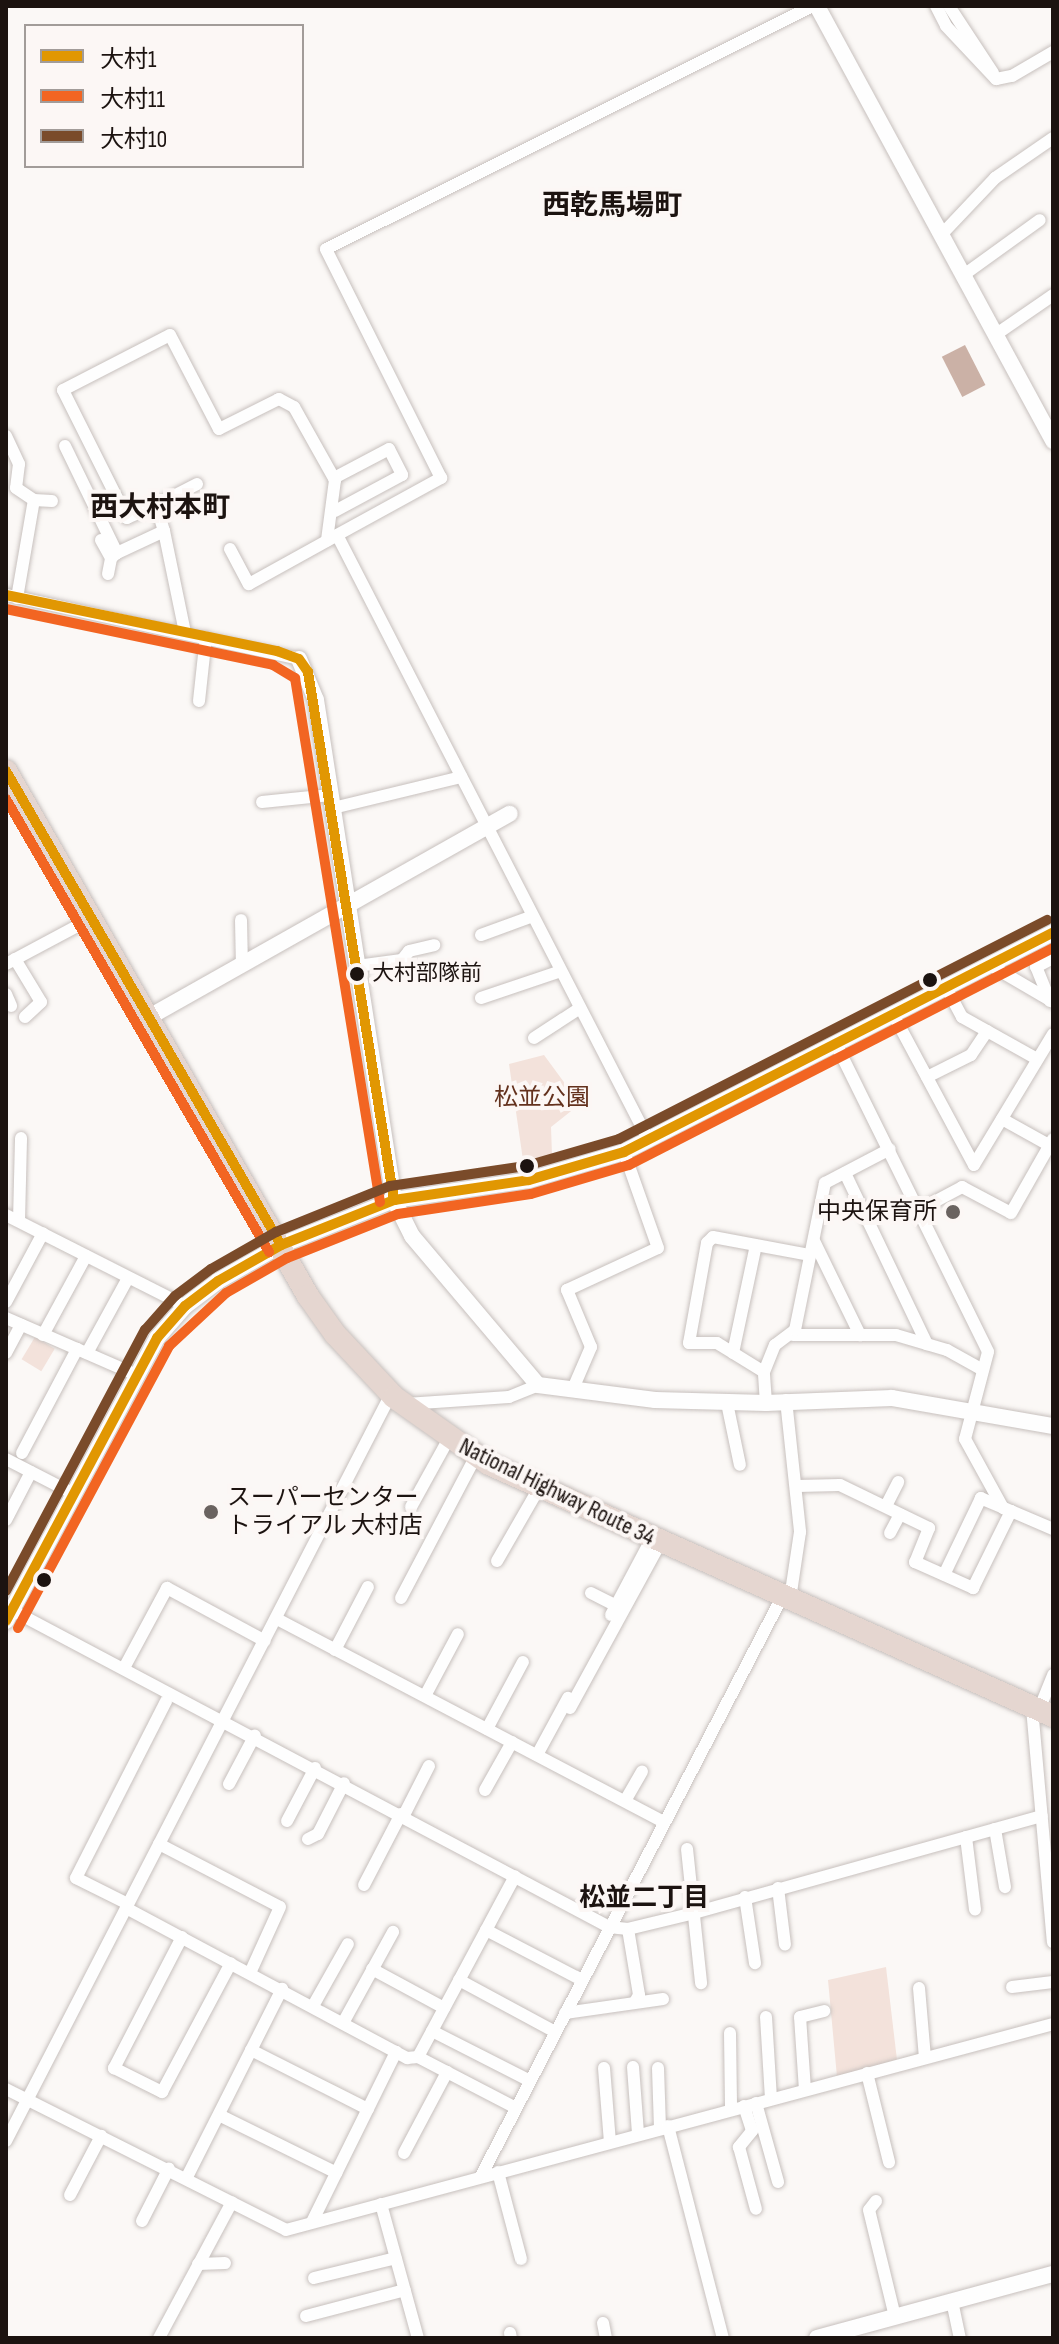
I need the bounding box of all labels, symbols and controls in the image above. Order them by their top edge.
legend [24,24,304,168]
text: 大村1 [100,45,156,74]
text: 大村11 [100,85,165,114]
text: 大村10 [100,125,167,154]
district label: 西乾馬場町 [542,189,682,223]
district label: 西大村本町 [90,491,230,525]
place label: 大村部隊前 [372,961,482,987]
marker: 大村部隊前 [349,966,365,982]
unlabelled marker [922,972,938,988]
park label: 松並公園 [494,1084,590,1112]
unlabelled marker [519,1158,535,1174]
place label: 中央保育所 [817,1198,937,1226]
marker: 中央保育所 [944,1203,962,1221]
street label: National Highway Route 34 [454,1432,660,1552]
place label: スーパーセンター トライアル 大村店 [227,1484,423,1540]
marker: スーパーセンター トライアル 大村店 [202,1503,220,1521]
unlabelled marker [36,1572,52,1588]
district label: 松並二丁目 [579,1883,709,1915]

